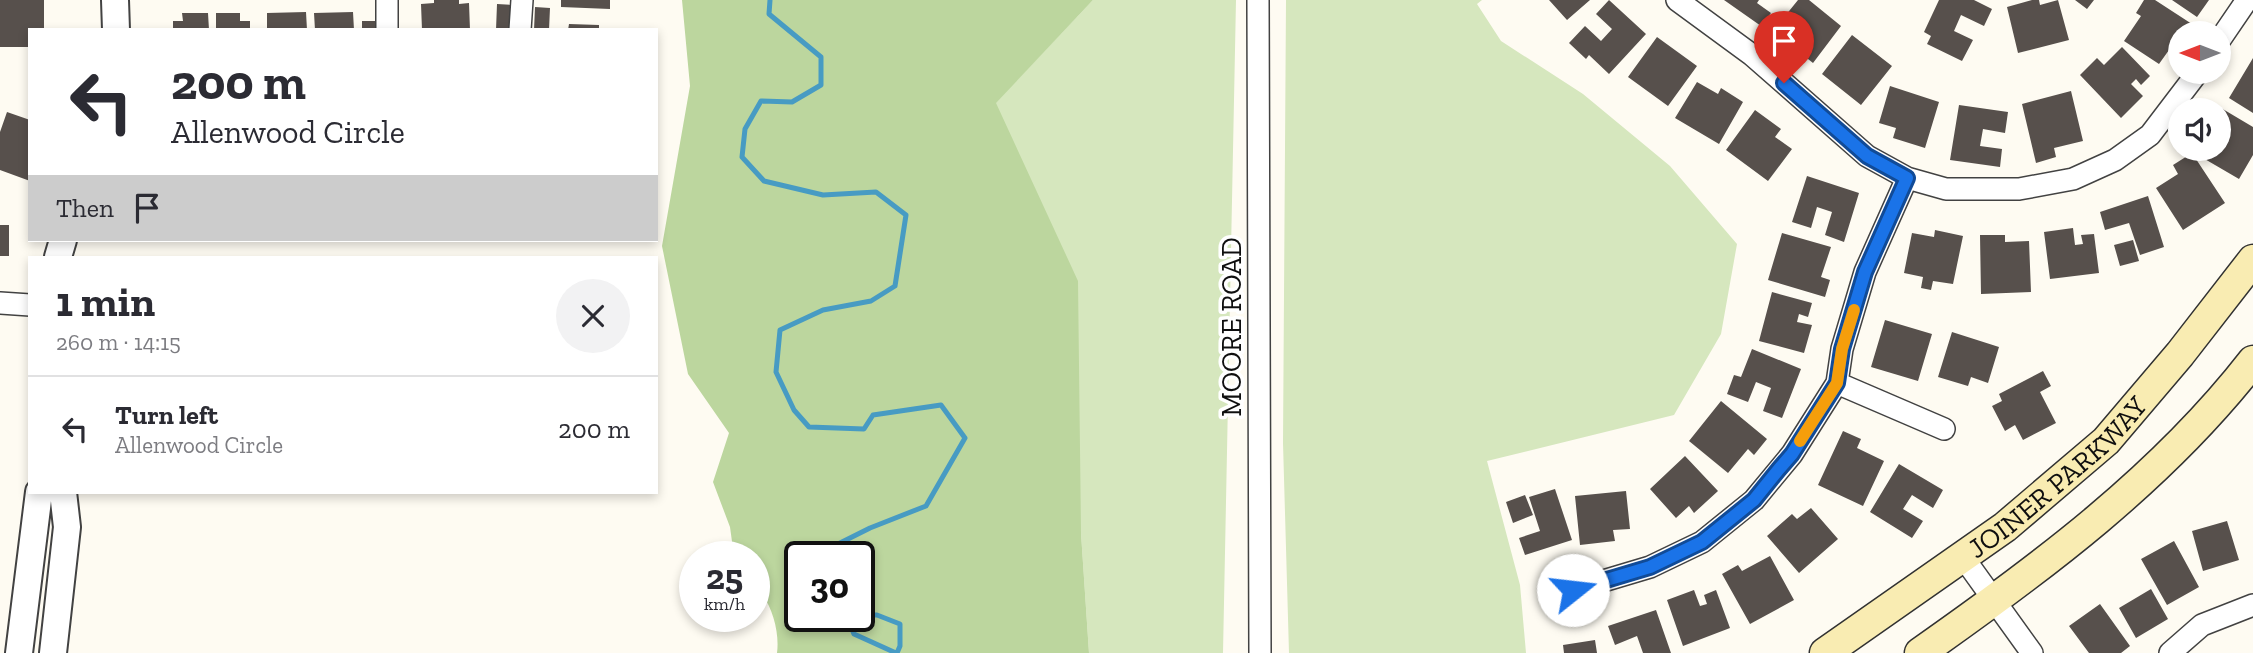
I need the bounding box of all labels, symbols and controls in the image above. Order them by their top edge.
pin [1754,11,1814,83]
north arrow [2168,21,2231,84]
map controls [2168,21,2231,161]
icon: arrive [1765,22,1803,60]
text: 200 m [171,53,306,112]
icon: left [56,56,147,147]
button: sound [2168,98,2231,161]
text: Allenwood Circle [171,113,405,151]
icon: arrive [128,189,166,227]
text: Then [56,192,114,224]
street label: MOORE ROAD [1215,237,1248,417]
text: 1 min [56,276,155,327]
button: close [556,279,630,353]
text: 260 m · 14:15 [56,328,181,356]
street label: JOINER PARKWAY [1962,389,2154,565]
text: Turn left [115,399,218,431]
icon: left [56,410,94,448]
text: 200 m [558,413,630,445]
text: Allenwood Circle [115,431,283,459]
speed limit sign: 30 [784,541,875,632]
position arrow [1536,553,1610,627]
text: 25 [706,556,743,598]
text: km/h [704,593,745,615]

